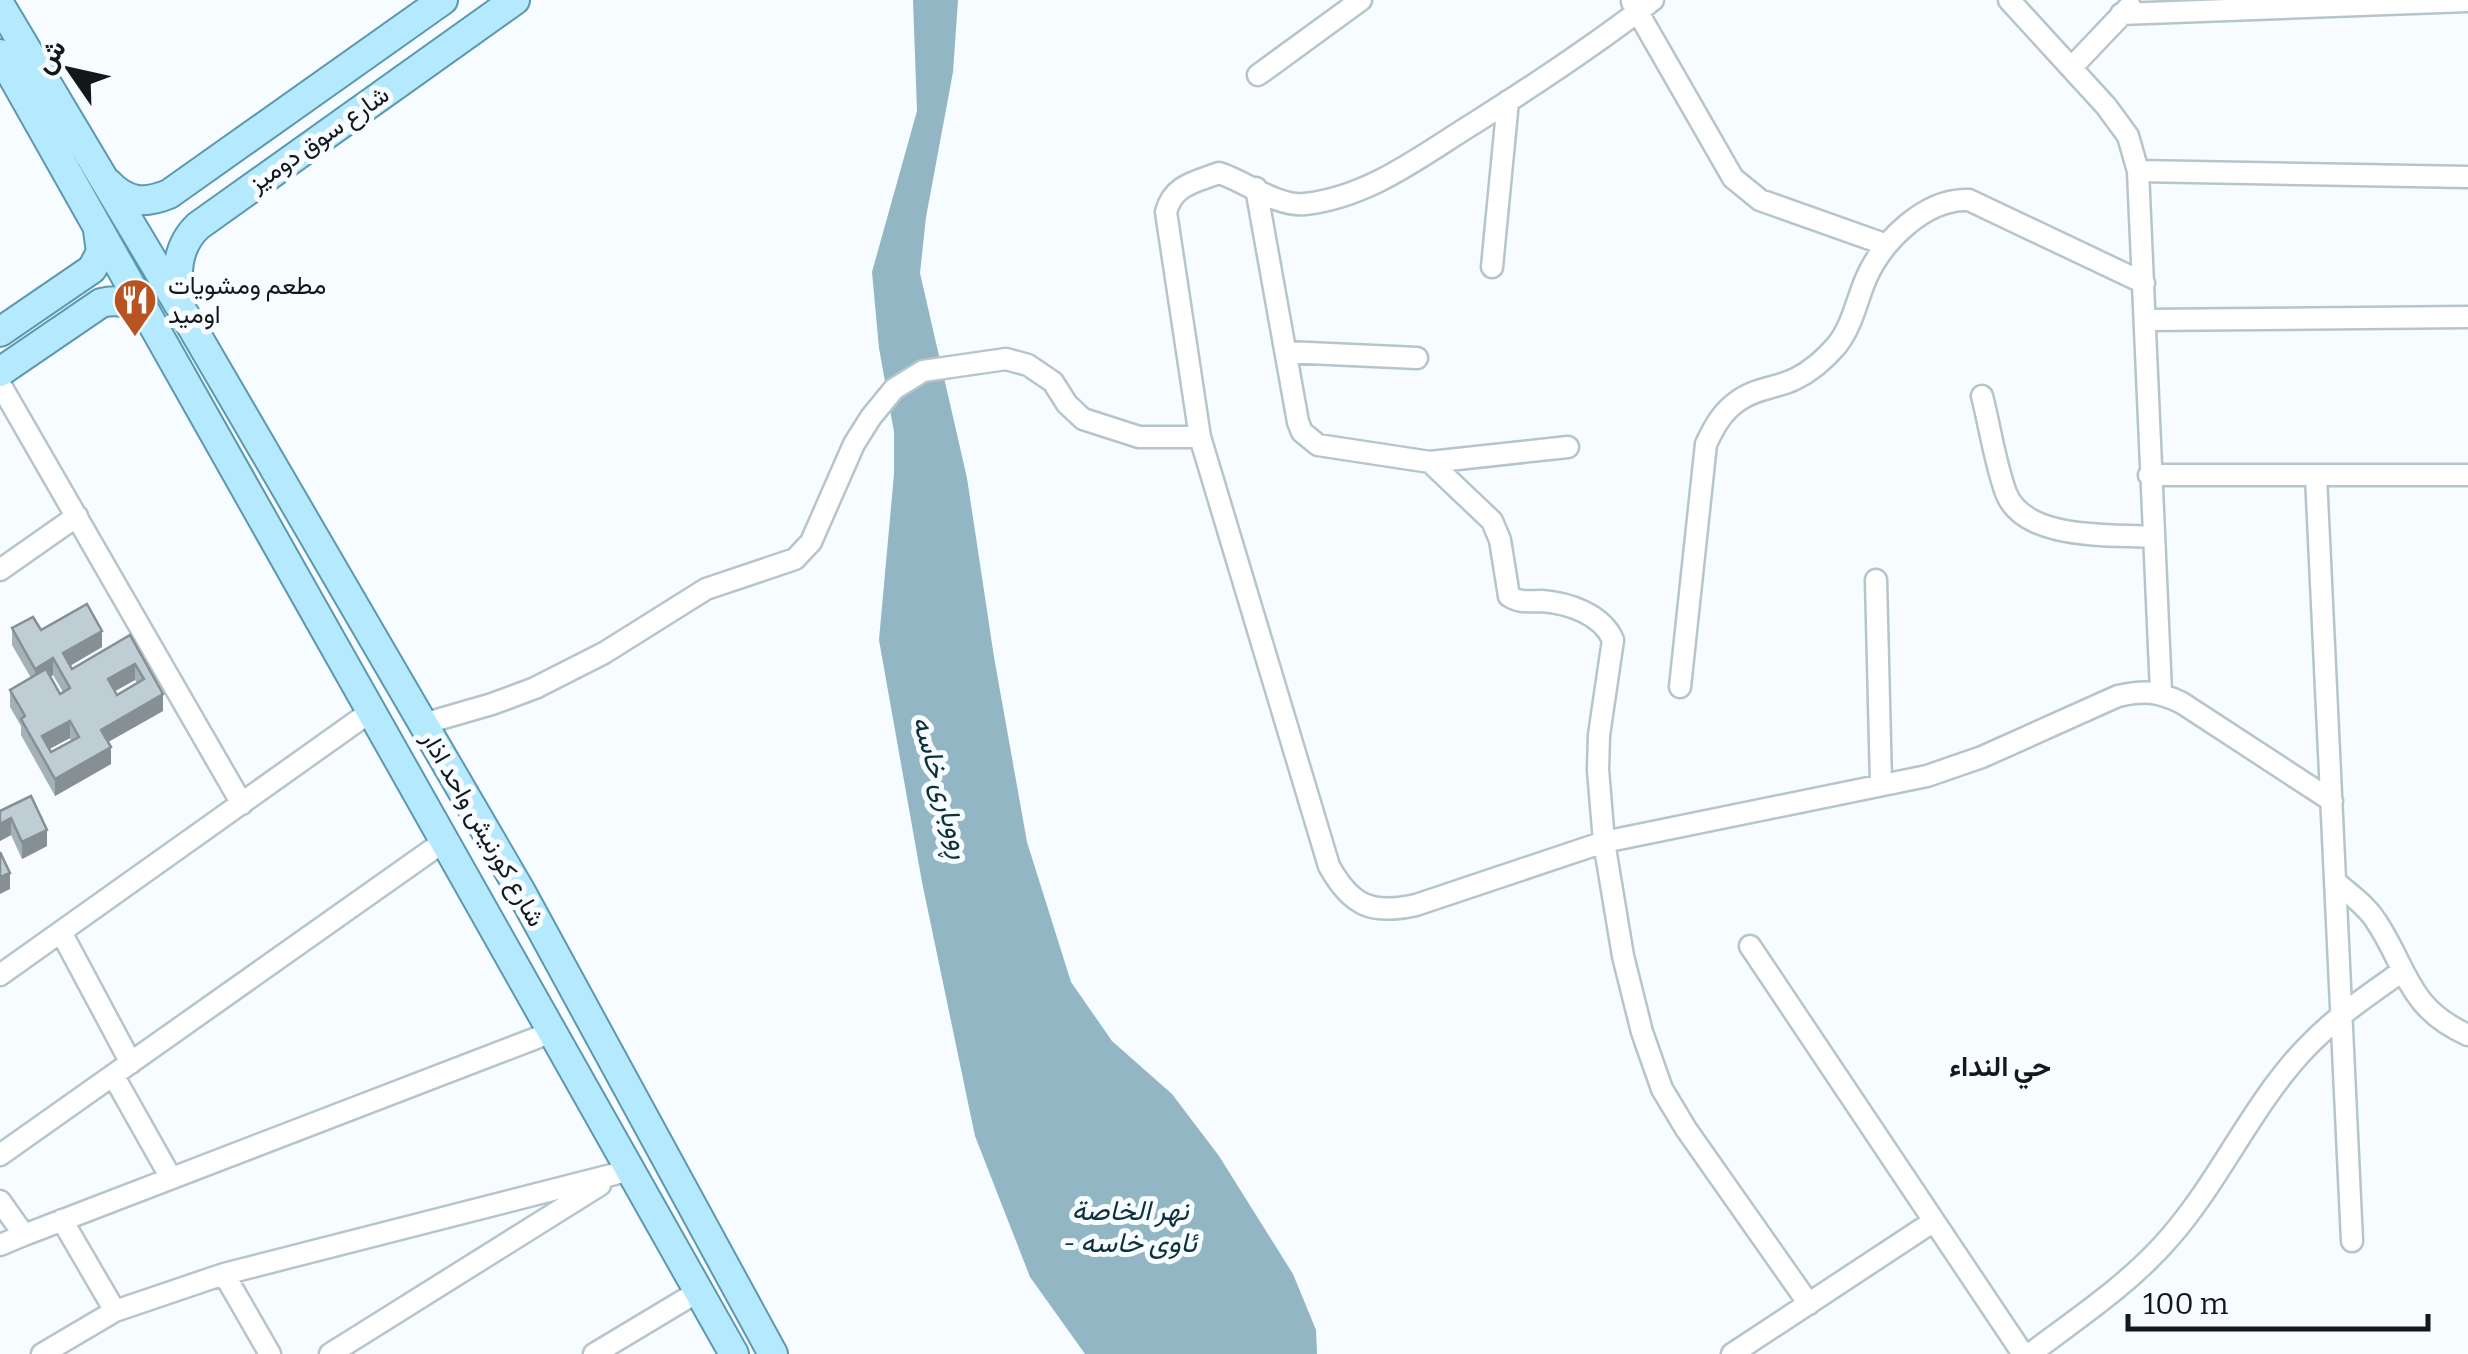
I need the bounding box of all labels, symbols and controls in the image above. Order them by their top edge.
north arrow [20,20,120,120]
text: ش [27,33,73,79]
street label: شارع سوق دوميز [242,80,396,200]
place label: مطعم ومشويات اوميد [168,271,326,330]
restaurant icon: مطعم ومشويات اوميد [112,277,158,338]
water label: ڕووباری خاسە [899,712,978,865]
street label: شارع كورنيش واحد اذار [414,725,551,932]
district label: حي النداء [1949,1050,2051,1090]
water label: نهر الخاصة - ئاوی خاسە [1063,1194,1199,1260]
scale bar [2128,1269,2428,1331]
text: 100 m [2143,1286,2229,1322]

